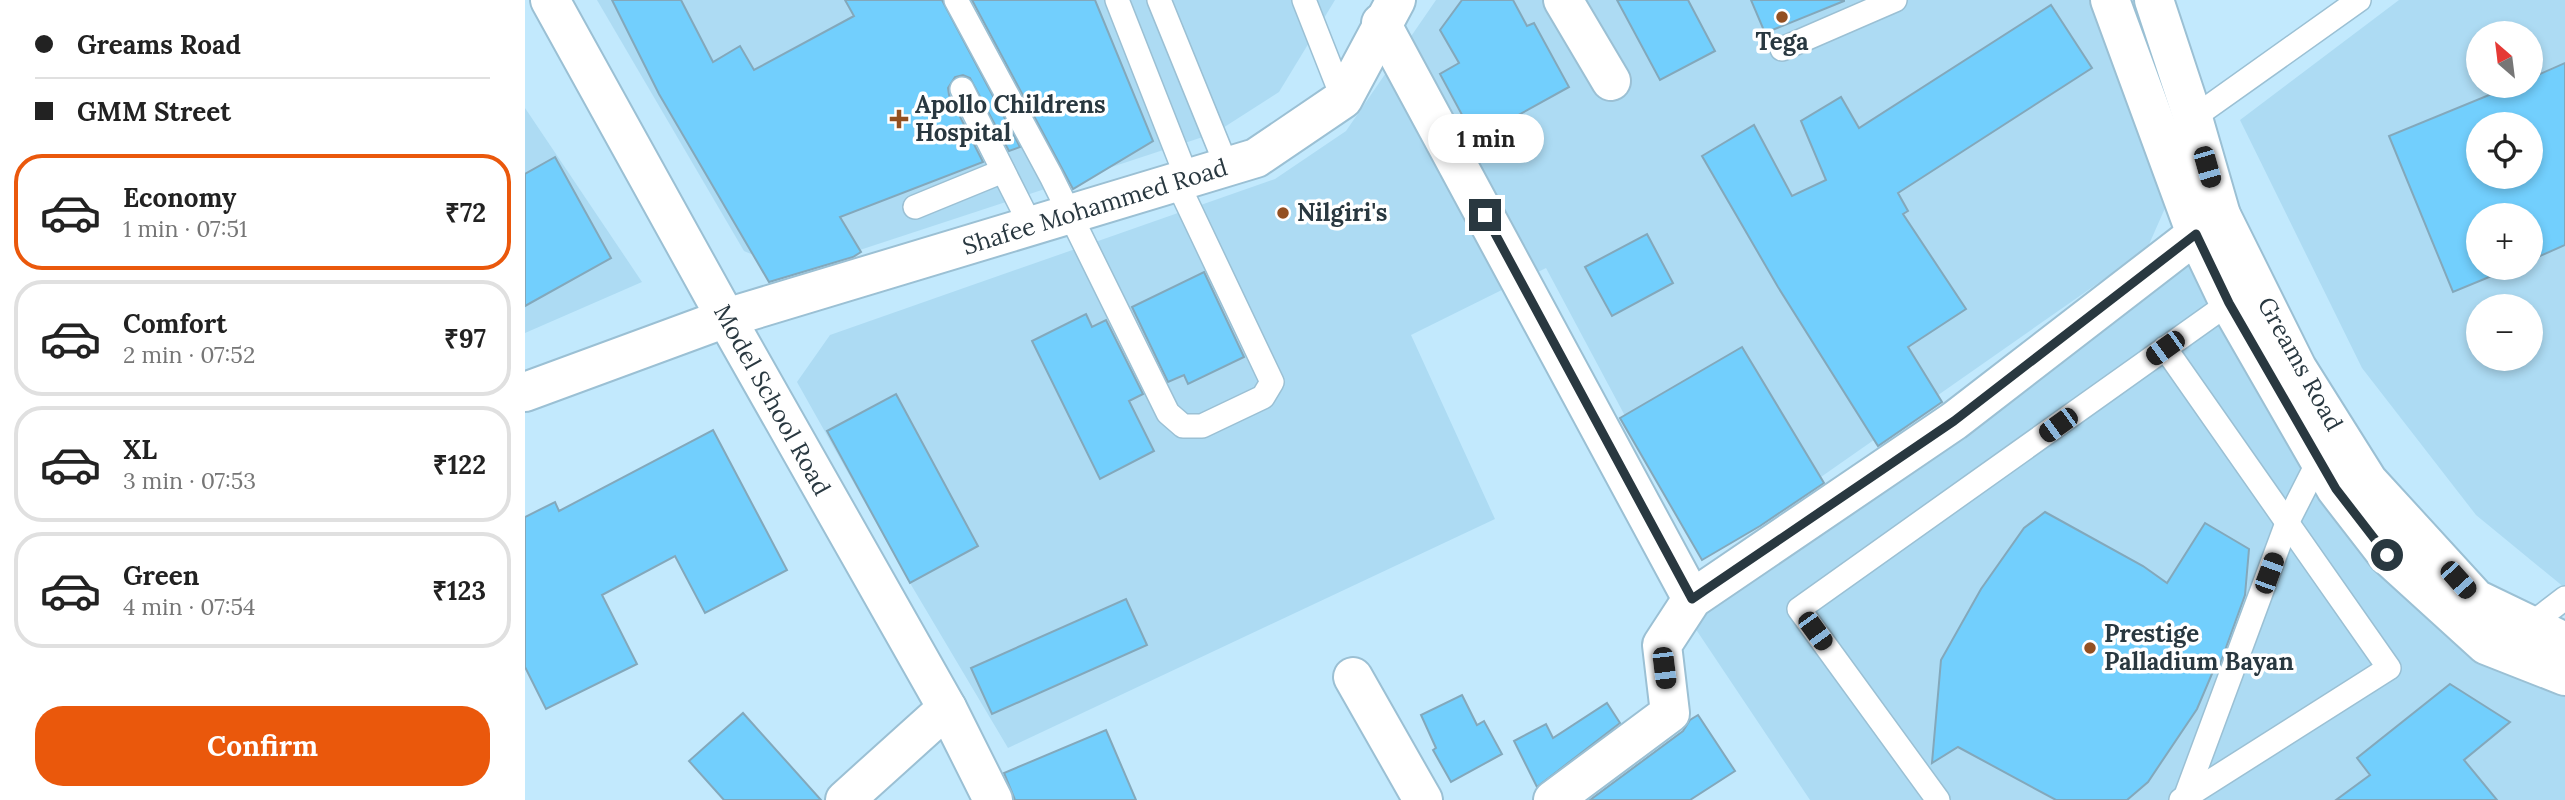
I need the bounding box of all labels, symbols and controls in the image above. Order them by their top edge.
marker: Tega [1774,9,1790,25]
north arrow [2466,21,2543,98]
map controls [2466,21,2543,371]
place label: Tega [1755,26,1809,57]
text: Greams Road [77,28,241,61]
place label: Apollo Childrens Hospital [915,89,1106,148]
text: GMM Street [77,95,231,128]
marker: Apollo Childrens Hospital [889,109,909,129]
button: locate [2466,112,2543,189]
callout: 1 min [1427,114,1543,162]
text: 1 min [1457,124,1515,153]
car [2192,144,2223,190]
street label: Shafee Mohammed Road [959,151,1231,262]
icon: car [39,181,102,244]
text: Economy [123,181,236,214]
text: ₹72 [445,196,486,229]
place label: Nilgiri's [1297,197,1387,228]
route end [1469,199,1501,231]
button: + [2466,203,2543,280]
marker: Nilgiri's [1275,205,1291,221]
text: 1 min · 07:51 [123,214,247,243]
street label: Greams Road [2251,291,2350,436]
button: − [2466,294,2543,371]
street label: Model School Road [707,299,838,501]
icon: car [39,307,102,370]
text: Comfort [123,307,227,340]
text: ₹97 [444,322,486,355]
car [2142,327,2189,369]
text: 2 min · 07:52 [123,340,255,369]
car [2035,404,2082,446]
icon: car [39,433,102,496]
text: XL [123,433,157,466]
text: ₹122 [433,448,486,481]
text: 3 min · 07:53 [123,466,256,495]
route start [2371,539,2403,571]
car [2252,550,2287,596]
car [2437,557,2480,603]
icon: car [39,559,102,622]
text: Green [123,559,199,592]
text: ₹123 [432,574,486,607]
text: 4 min · 07:54 [123,592,255,621]
car [1795,608,1836,654]
place label: Prestige Palladium Bayan [2104,618,2294,677]
marker: Prestige Palladium Bayan [2082,640,2098,656]
car [1652,646,1677,690]
button: Confirm [35,706,490,786]

